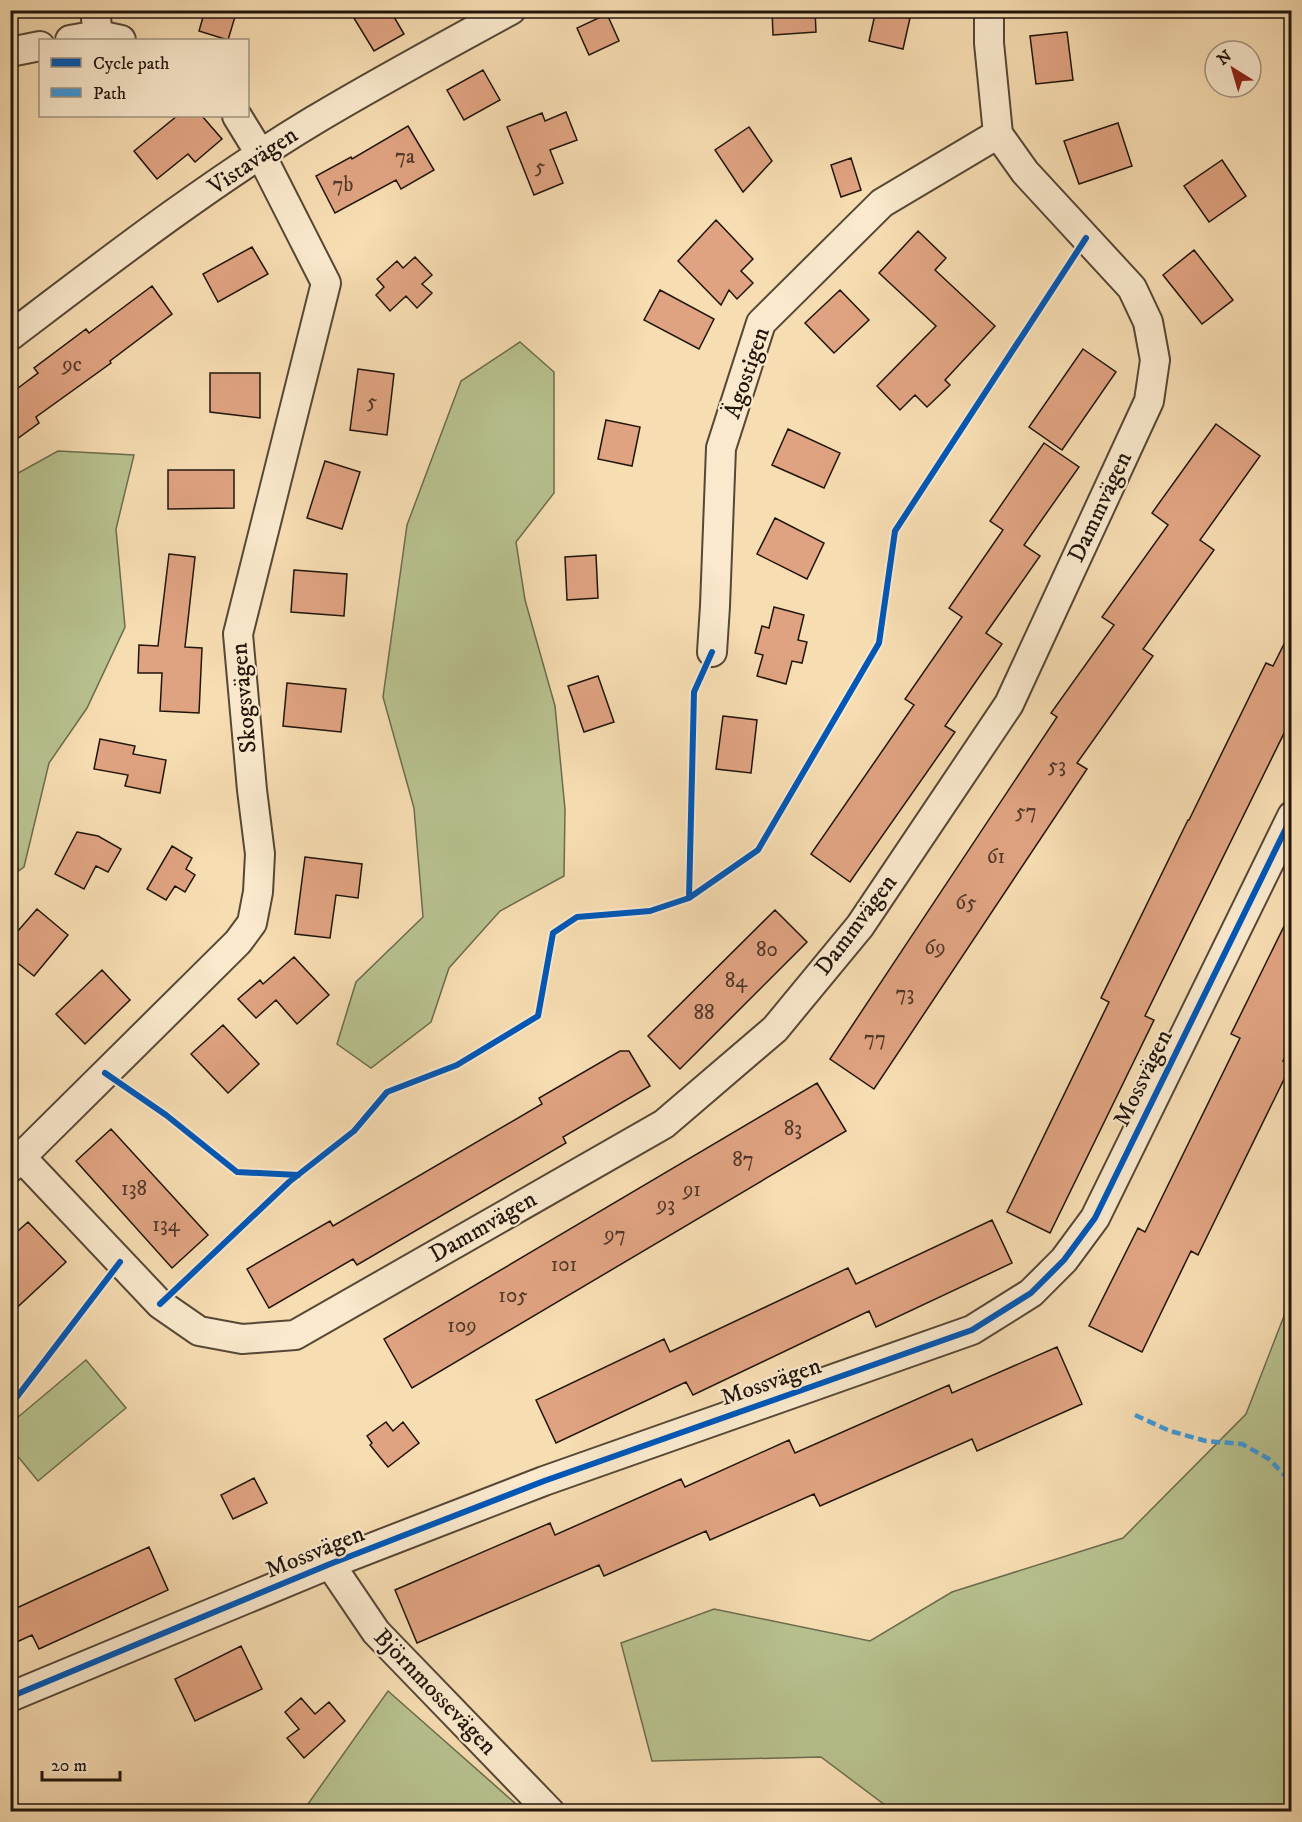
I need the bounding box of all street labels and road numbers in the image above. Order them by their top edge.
street label: Vistavägen [202,120,304,203]
street label: Ägostigen [717,323,777,423]
street label: Dammvägen [1061,446,1139,567]
street label: Skogsvägen [224,641,264,754]
street label: Dammvägen [808,868,904,982]
street label: Mossvägen [1107,1024,1180,1131]
street label: Dammvägen [424,1184,542,1270]
street label: Mossvägen [717,1351,826,1413]
street label: Mossvägen [261,1518,369,1585]
street label: Björnmossevägen [367,1622,503,1762]

